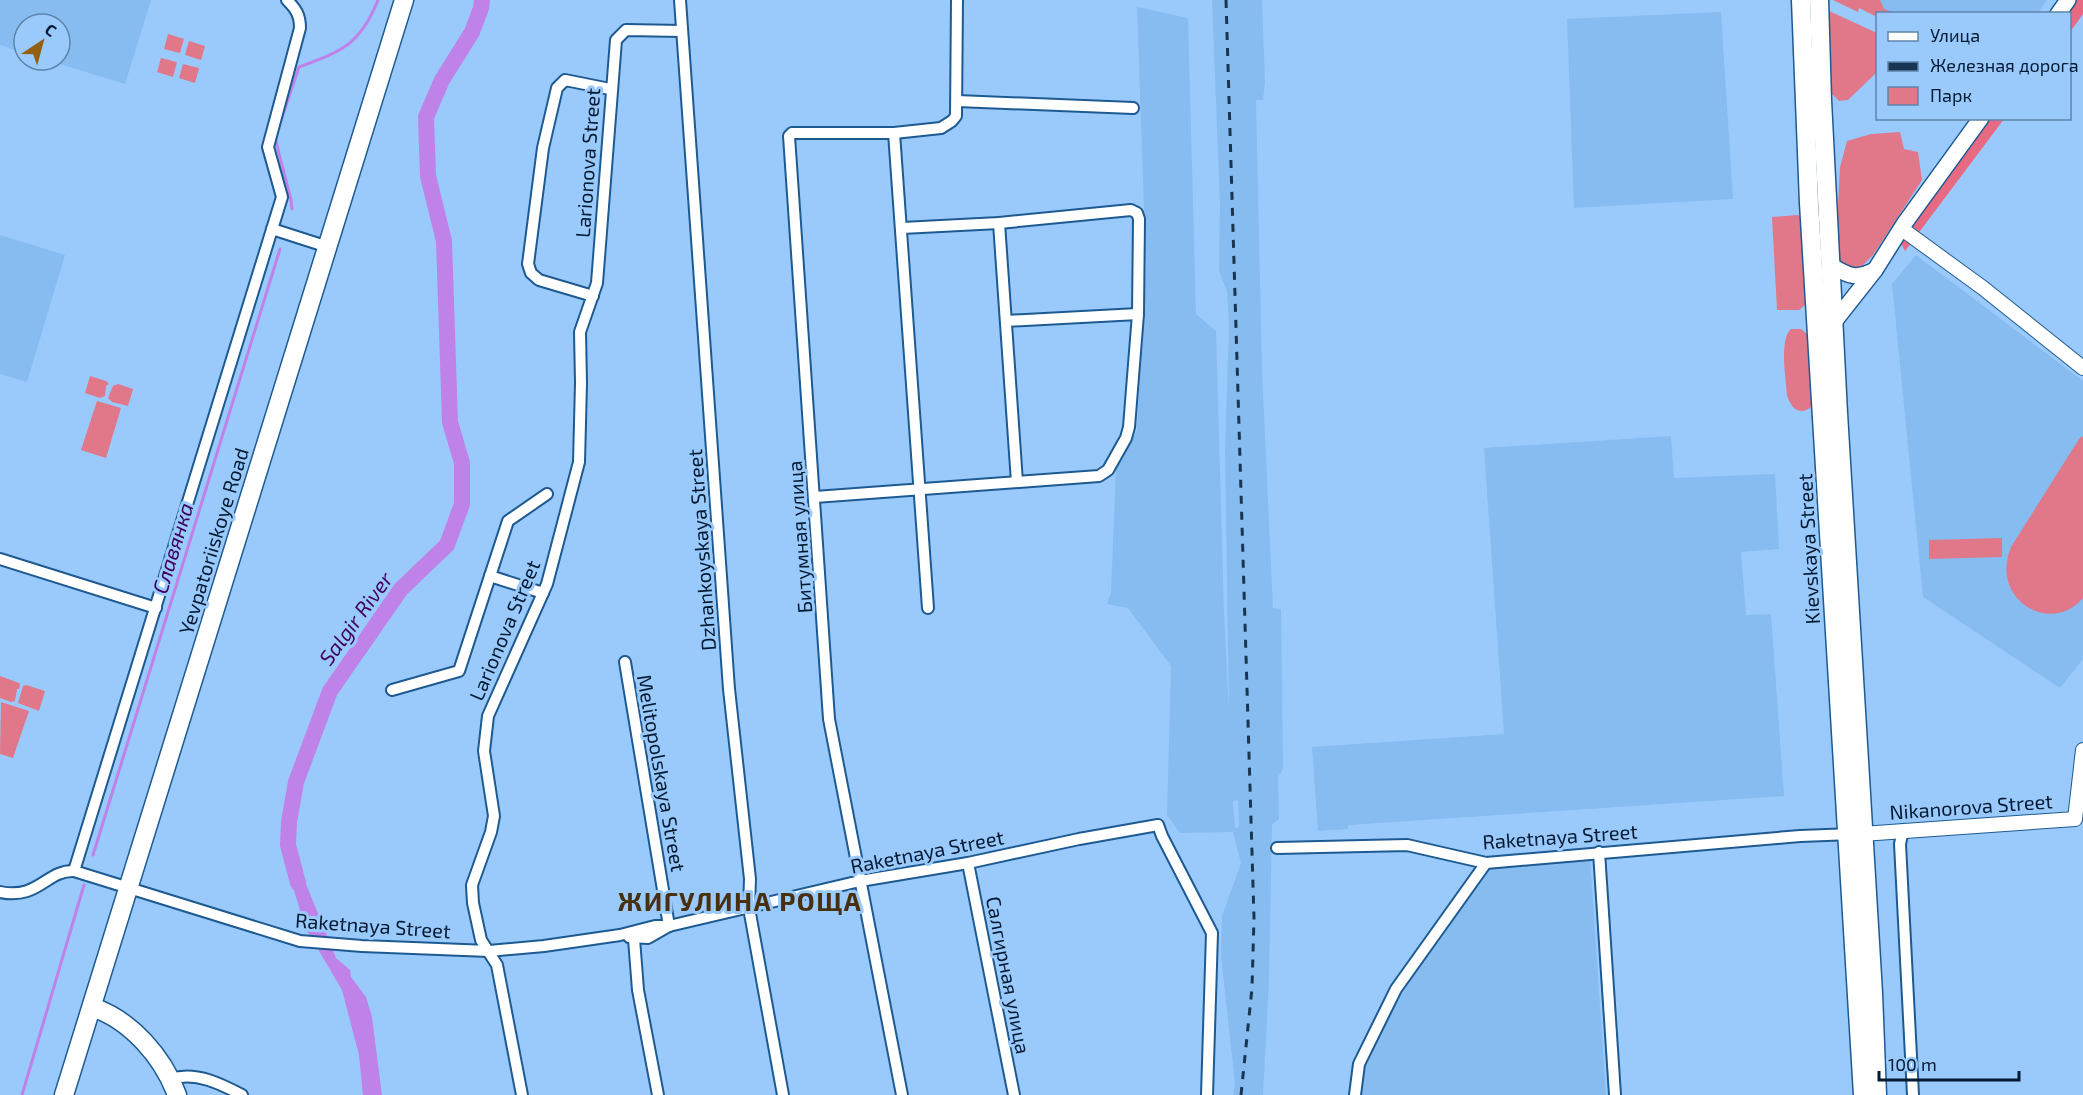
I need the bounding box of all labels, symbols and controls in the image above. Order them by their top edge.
north arrow [12,12,72,72]
legend [1876,12,2071,120]
text: С [42,19,61,40]
text: Улица [1930,24,1980,46]
text: Железная дорога [1930,54,2079,76]
text: Парк [1930,84,1972,106]
street label: Larionova Street [570,87,604,239]
street label: Yevpatoriiskoye Road [173,445,253,637]
street label: Dzhankoyskaya Street [682,448,720,652]
street label: Битумная улица [782,460,817,614]
street label: Kievskaya Street [1792,473,1824,625]
water label: Славянка [146,499,198,597]
street label: Larionova Street [464,556,544,704]
water label: Salgir River [313,566,397,669]
street label: Melitopolskaya Street [633,672,691,874]
street label: Nikanorova Street [1888,788,2054,824]
street label: Raketnaya Street [1482,819,1639,853]
street label: Raketnaya Street [848,824,1006,878]
district label: ЖИГУЛИНА РОЩА [618,885,862,916]
street label: Салгирная улица [981,894,1036,1056]
street label: Raketnaya Street [295,908,452,942]
scale bar [1879,1044,2018,1082]
text: 100 m [1888,1053,1937,1075]

